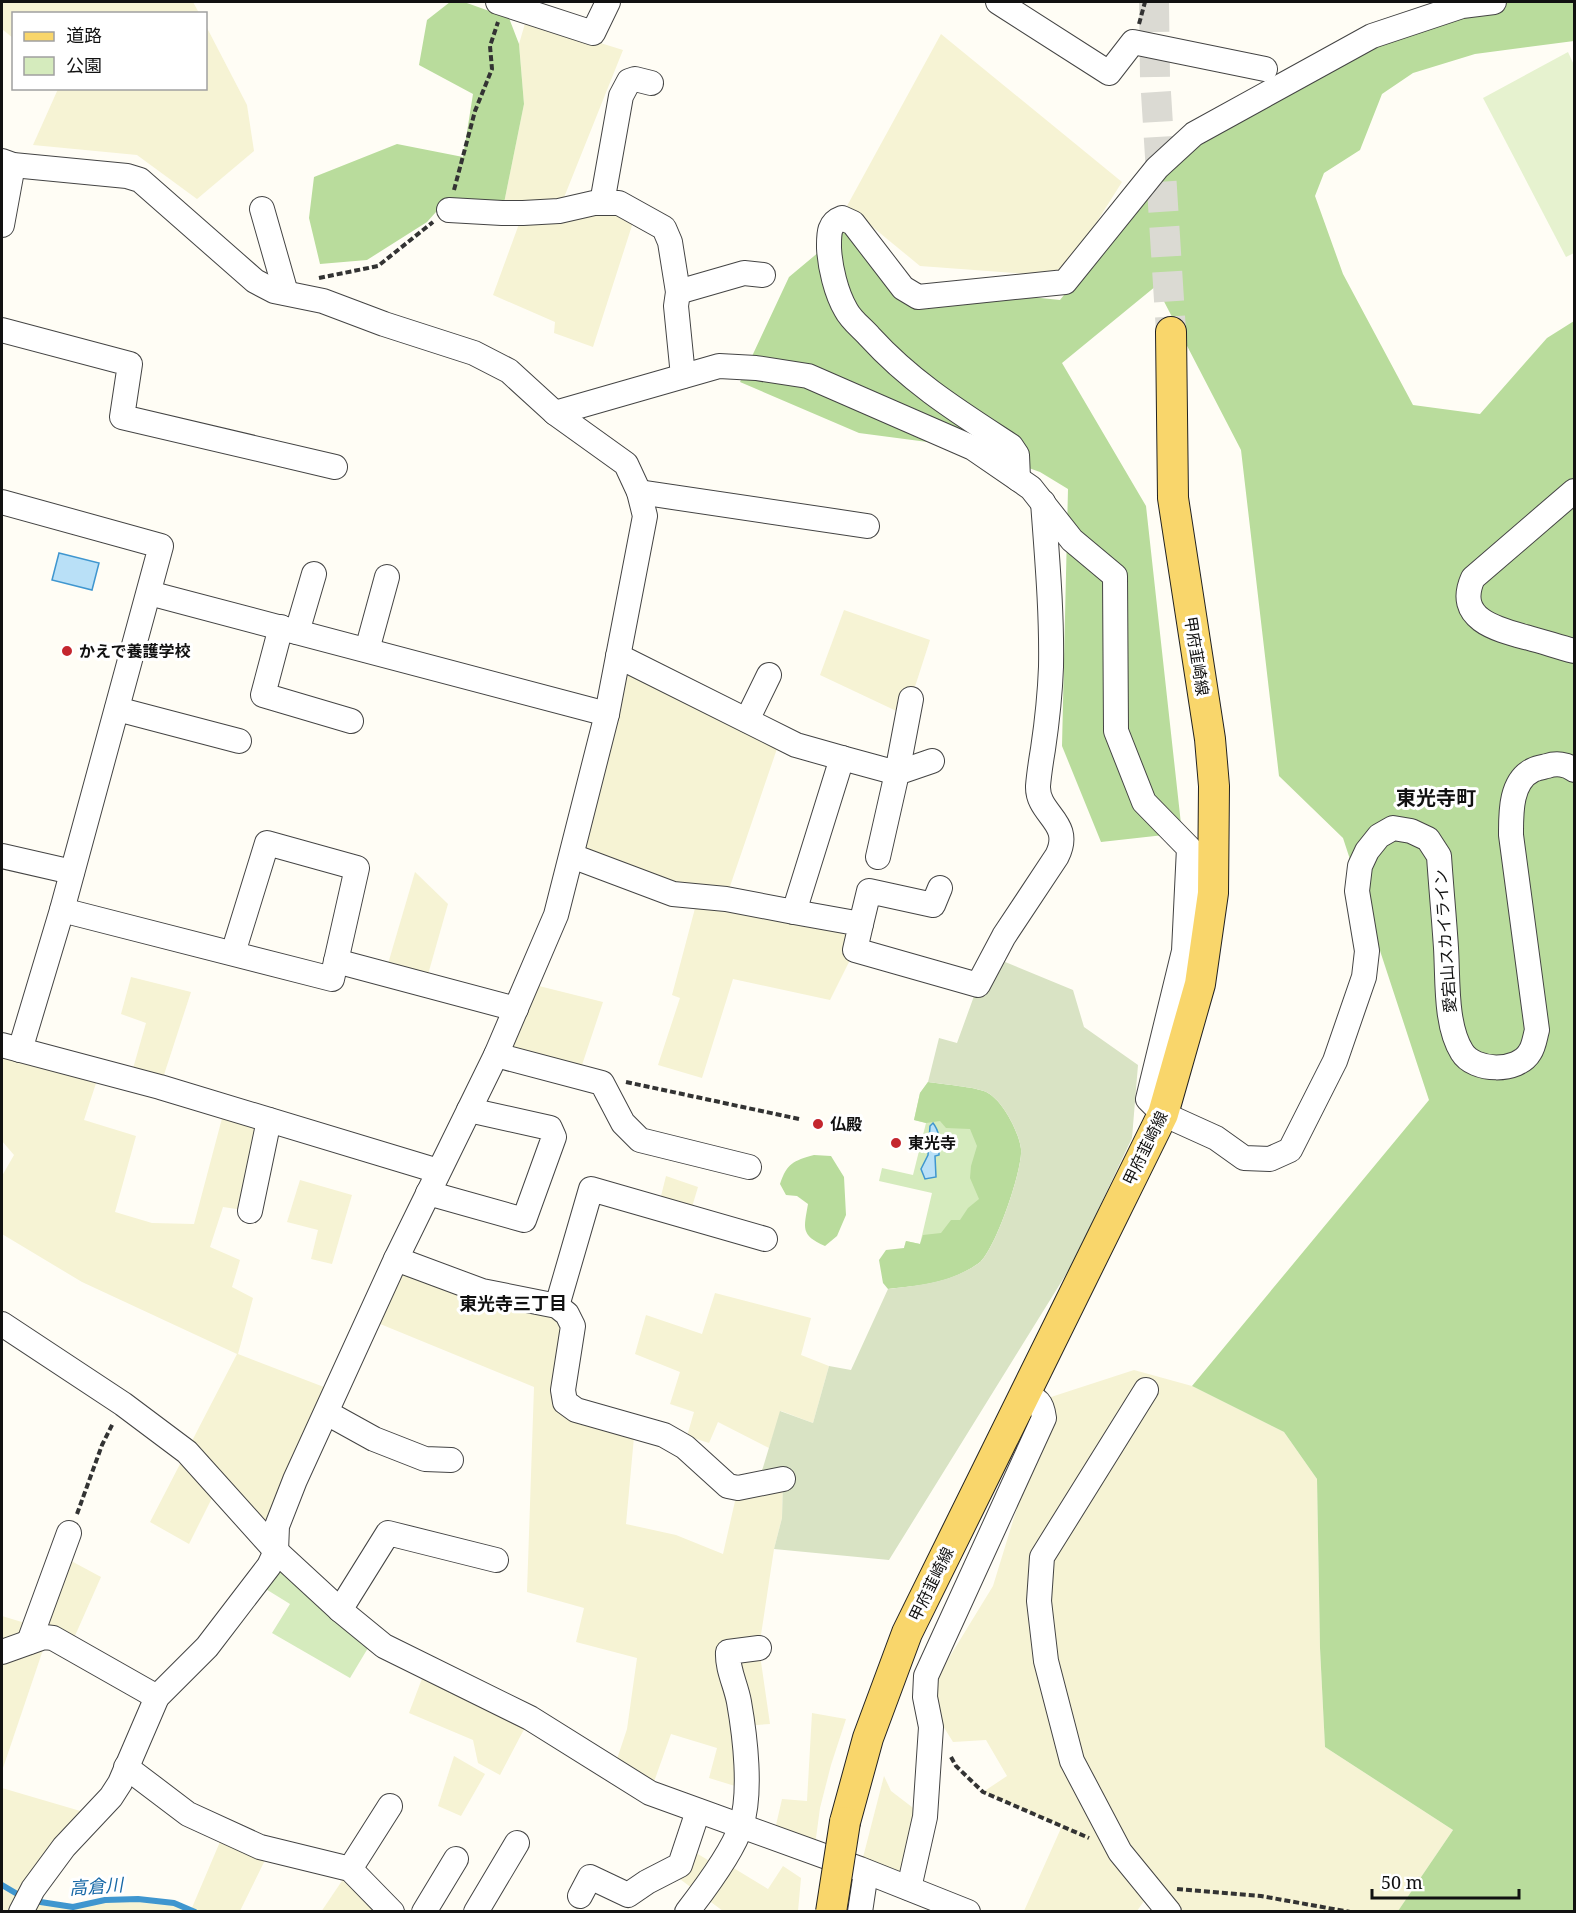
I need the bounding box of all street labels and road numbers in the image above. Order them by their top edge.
street label: 甲府韮崎線 [1180,615,1214,697]
street label: 愛宕山スカイライン [1429,868,1461,1014]
street label: 甲府韮崎線 [1118,1107,1172,1189]
street label: 甲府韮崎線 [904,1543,958,1625]

